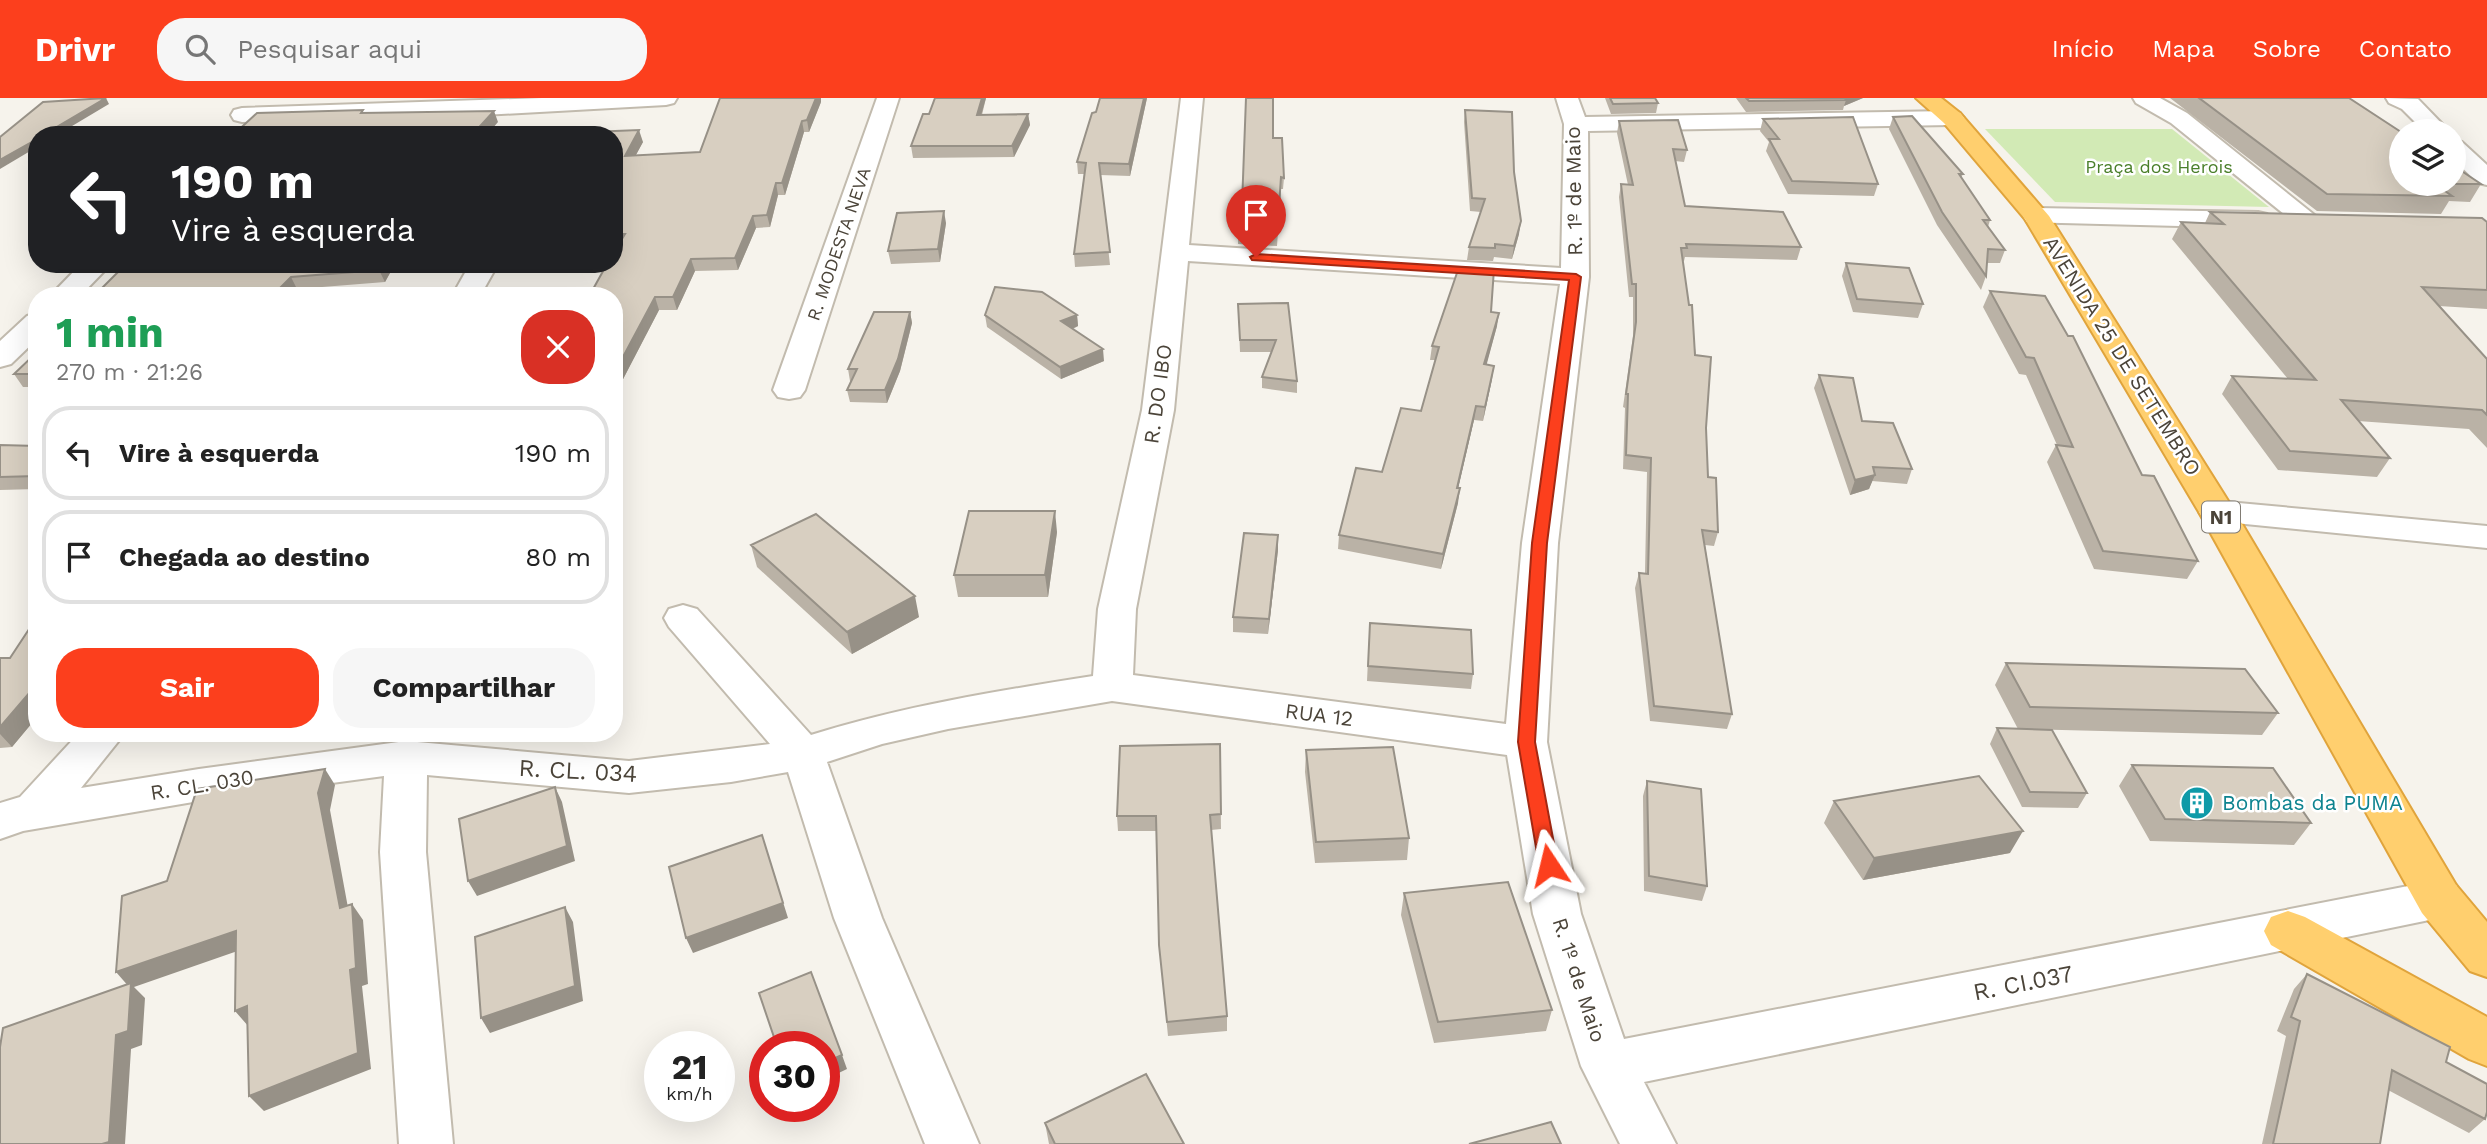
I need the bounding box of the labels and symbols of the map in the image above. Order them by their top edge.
street label: R. 1º de Maio [1560,126,1587,256]
park label: Praça dos Herois [2085,156,2233,177]
street label: R. MODESTA NEVA [802,164,875,323]
pin [1226,185,1286,257]
street label: AVENIDA 25 DE SETEMBRO [2038,231,2207,480]
street label: R. DO IBO [1138,342,1177,445]
road number: N1 [2202,502,2240,532]
street label: RUA 12 [1284,698,1355,731]
street label: R. CL. 034 [518,754,638,788]
street label: R. CL. 030 [148,764,255,805]
building icon: Bombas da PUMA [2178,784,2216,822]
place label: Bombas da PUMA [2222,790,2403,815]
position arrow [1512,828,1586,902]
street label: R. 1º de Maio [1548,914,1611,1045]
street label: R. CI.037 [1971,960,2075,1006]
speed limit sign: 30 [749,1031,840,1122]

